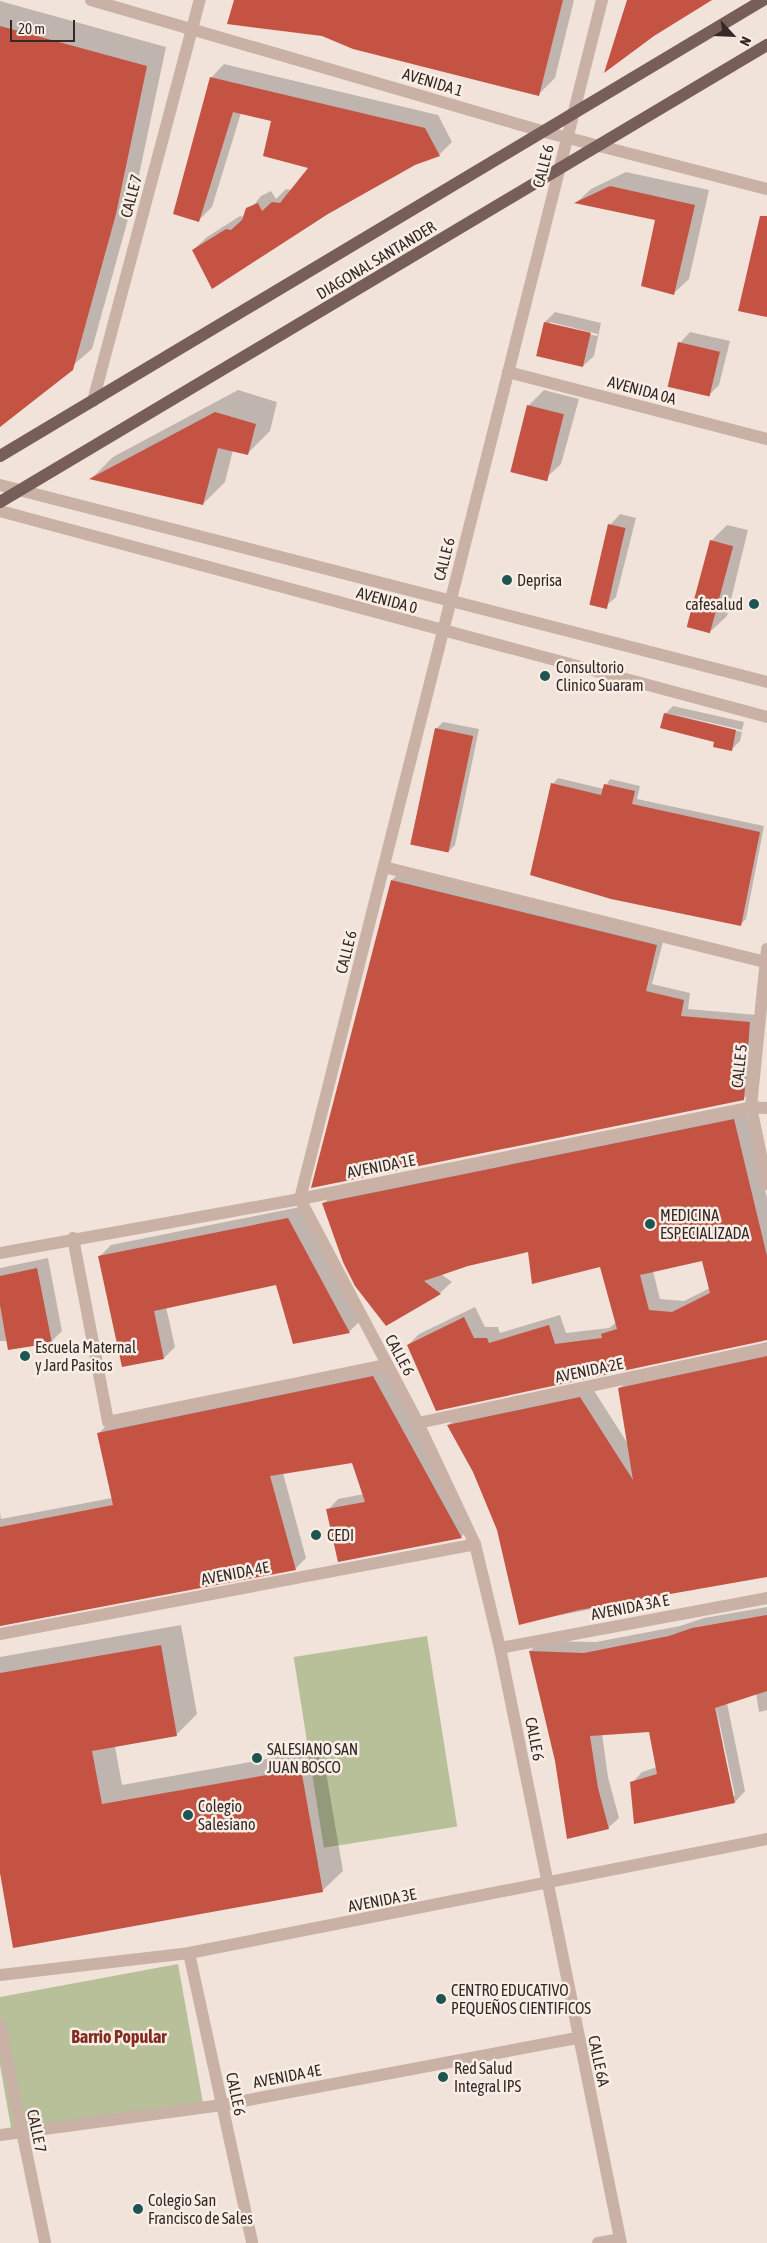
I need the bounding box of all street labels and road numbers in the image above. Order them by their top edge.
street label: AVENIDA 1 [400,64,466,100]
street label: CALLE 6 [528,142,558,190]
street label: CALLE 7 [116,172,146,220]
street label: DIAGONAL SANTANDER [313,217,439,303]
street label: AVENIDA 0A [606,372,678,408]
street label: CALLE 6 [429,535,459,583]
street label: AVENIDA 0 [354,583,420,617]
street label: CALLE 6 [331,928,361,976]
street label: CALLE 5 [727,1043,751,1089]
street label: AVENIDA 1E [345,1150,417,1182]
street label: CALLE 6 [381,1331,419,1379]
street label: AVENIDA 2E [553,1353,625,1387]
street label: AVENIDA 4E [199,1557,271,1589]
street label: AVENIDA 3A E [589,1590,671,1624]
street label: CALLE 6 [521,1716,549,1762]
street label: AVENIDA 3E [346,1884,418,1916]
street label: CALLE 6A [584,2034,614,2088]
street label: AVENIDA 4E [251,2060,323,2092]
street label: CALLE 6 [222,2071,250,2117]
street label: CALLE 7 [23,2108,51,2154]

